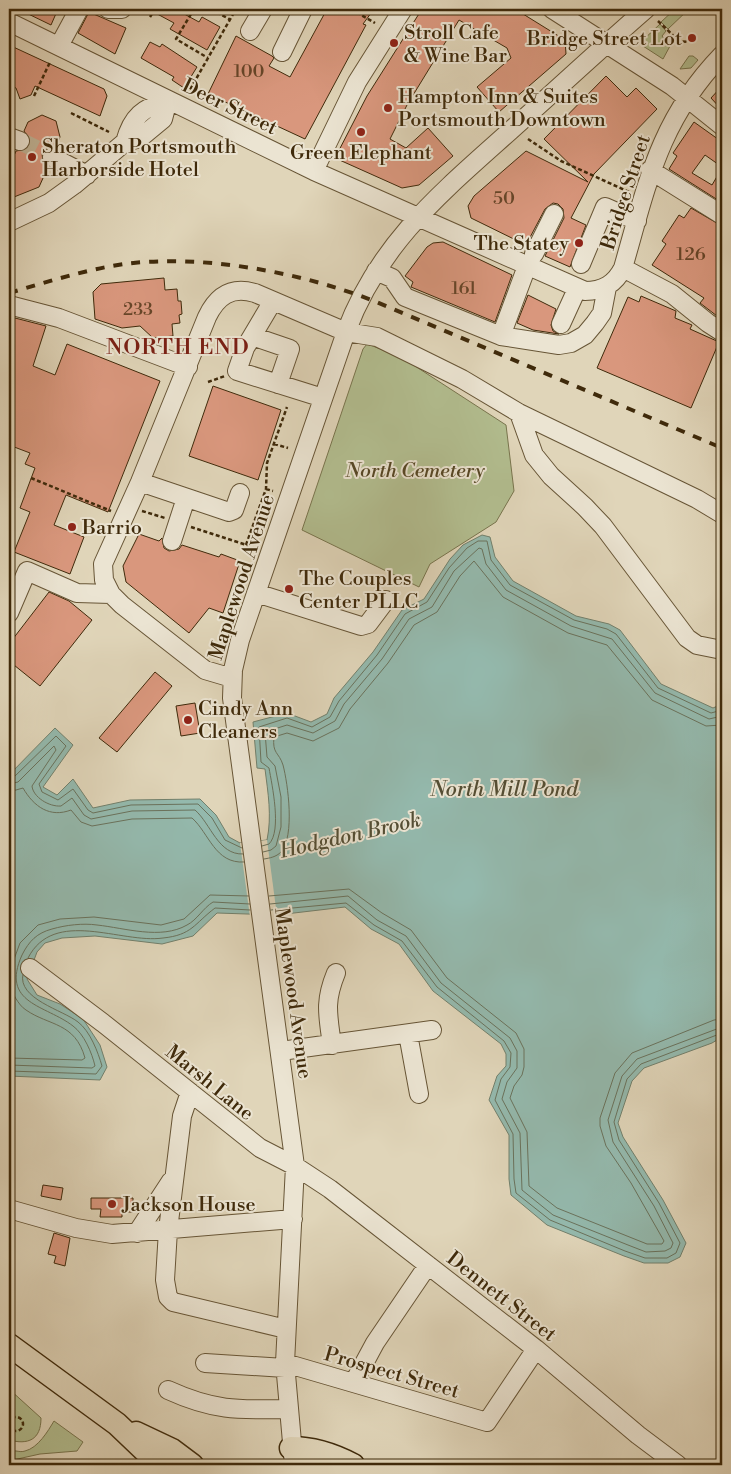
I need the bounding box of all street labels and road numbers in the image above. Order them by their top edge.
street label: Deer Street [178,74,281,141]
street label: Bridge Street [596,132,657,254]
street label: Maplewood Avenue [204,491,281,664]
street label: Maplewood Avenue [268,906,317,1081]
street label: Marsh Lane [160,1040,258,1126]
street label: Dennett Street [441,1247,561,1348]
street label: Prospect Street [321,1342,462,1405]

